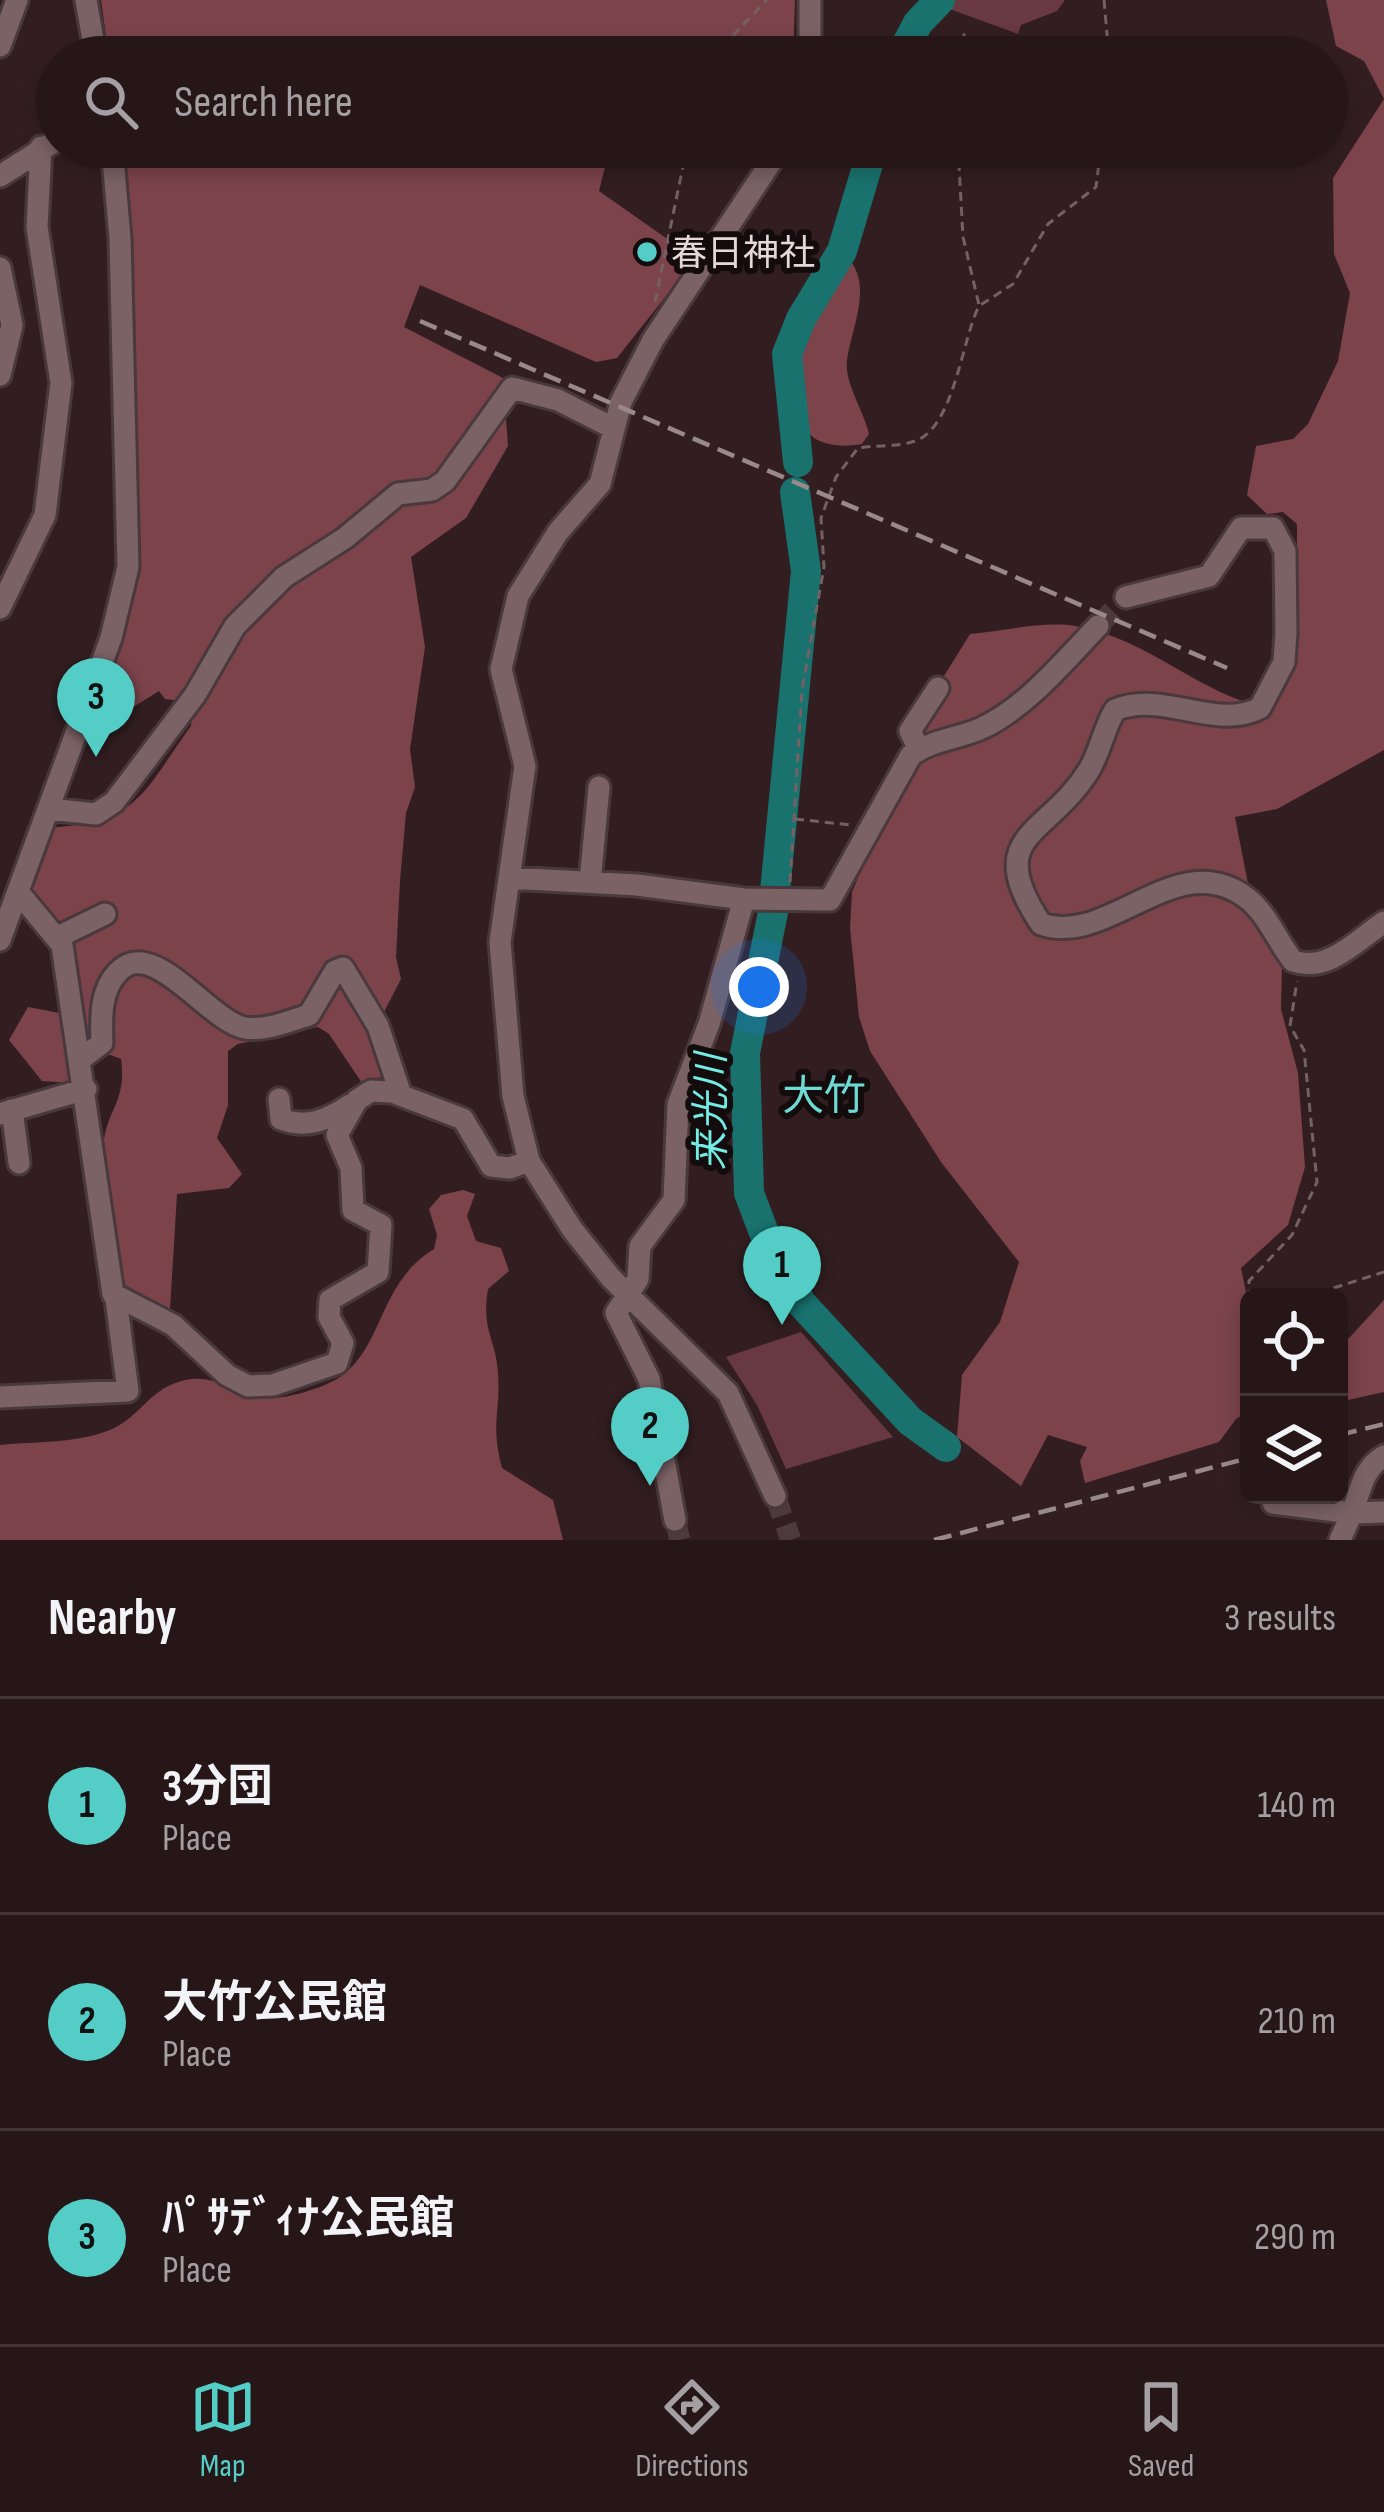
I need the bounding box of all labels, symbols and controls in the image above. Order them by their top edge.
search box [36,36,1348,168]
icon: search [78,69,144,135]
text: Search here [174,75,353,130]
place label: 春日神社 [671,233,815,276]
marker: 春日神社 [634,239,660,265]
pin: 3 [57,658,135,757]
your location [729,957,789,1017]
water label: 来光川 [689,1050,736,1171]
district label: 大竹 [782,1072,866,1123]
pin: 1 [743,1226,821,1325]
map controls [1240,1288,1348,1504]
button: locate [1240,1288,1348,1396]
pin: 2 [611,1387,689,1486]
button: layers [1240,1396,1348,1504]
text: Nearby [48,1588,177,1649]
text: 3 results [1224,1595,1336,1642]
text: 3分団 [162,1760,272,1815]
text: 1 [79,1782,95,1829]
text: 140 m [1257,1782,1336,1829]
text: Place [162,1815,232,1862]
text: 大竹公民館 [162,1976,387,2031]
text: 2 [78,1998,96,2045]
text: 210 m [1258,1998,1336,2045]
text: Place [162,2031,232,2078]
text: ﾊﾟｻﾃﾞｨﾅ公民館 [162,2192,455,2247]
text: 3 [78,2214,96,2261]
text: 290 m [1254,2214,1336,2261]
text: Place [162,2247,232,2294]
tab: Map [190,2374,256,2486]
tab: Directions [635,2374,749,2486]
tab: Saved [1128,2374,1194,2486]

